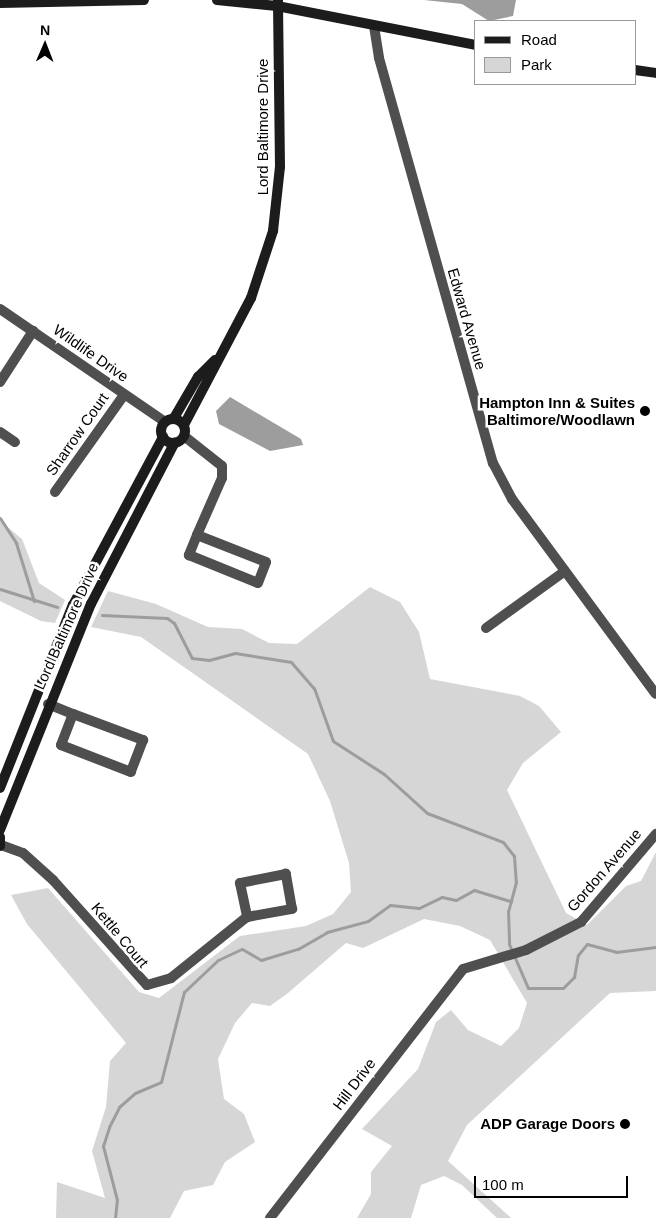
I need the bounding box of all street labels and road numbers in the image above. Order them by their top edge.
street label: Lord Baltimore Drive [254,59,272,195]
street label: Edward Avenue [444,266,490,372]
street label: Wildlife Drive [50,321,132,385]
street label: Sharrow Court [42,389,112,479]
street label: Lord Baltimore Drive [30,560,102,692]
street label: Gordon Avenue [563,825,645,915]
street label: Kettle Court [88,899,152,971]
street label: Hill Drive [329,1055,379,1113]

